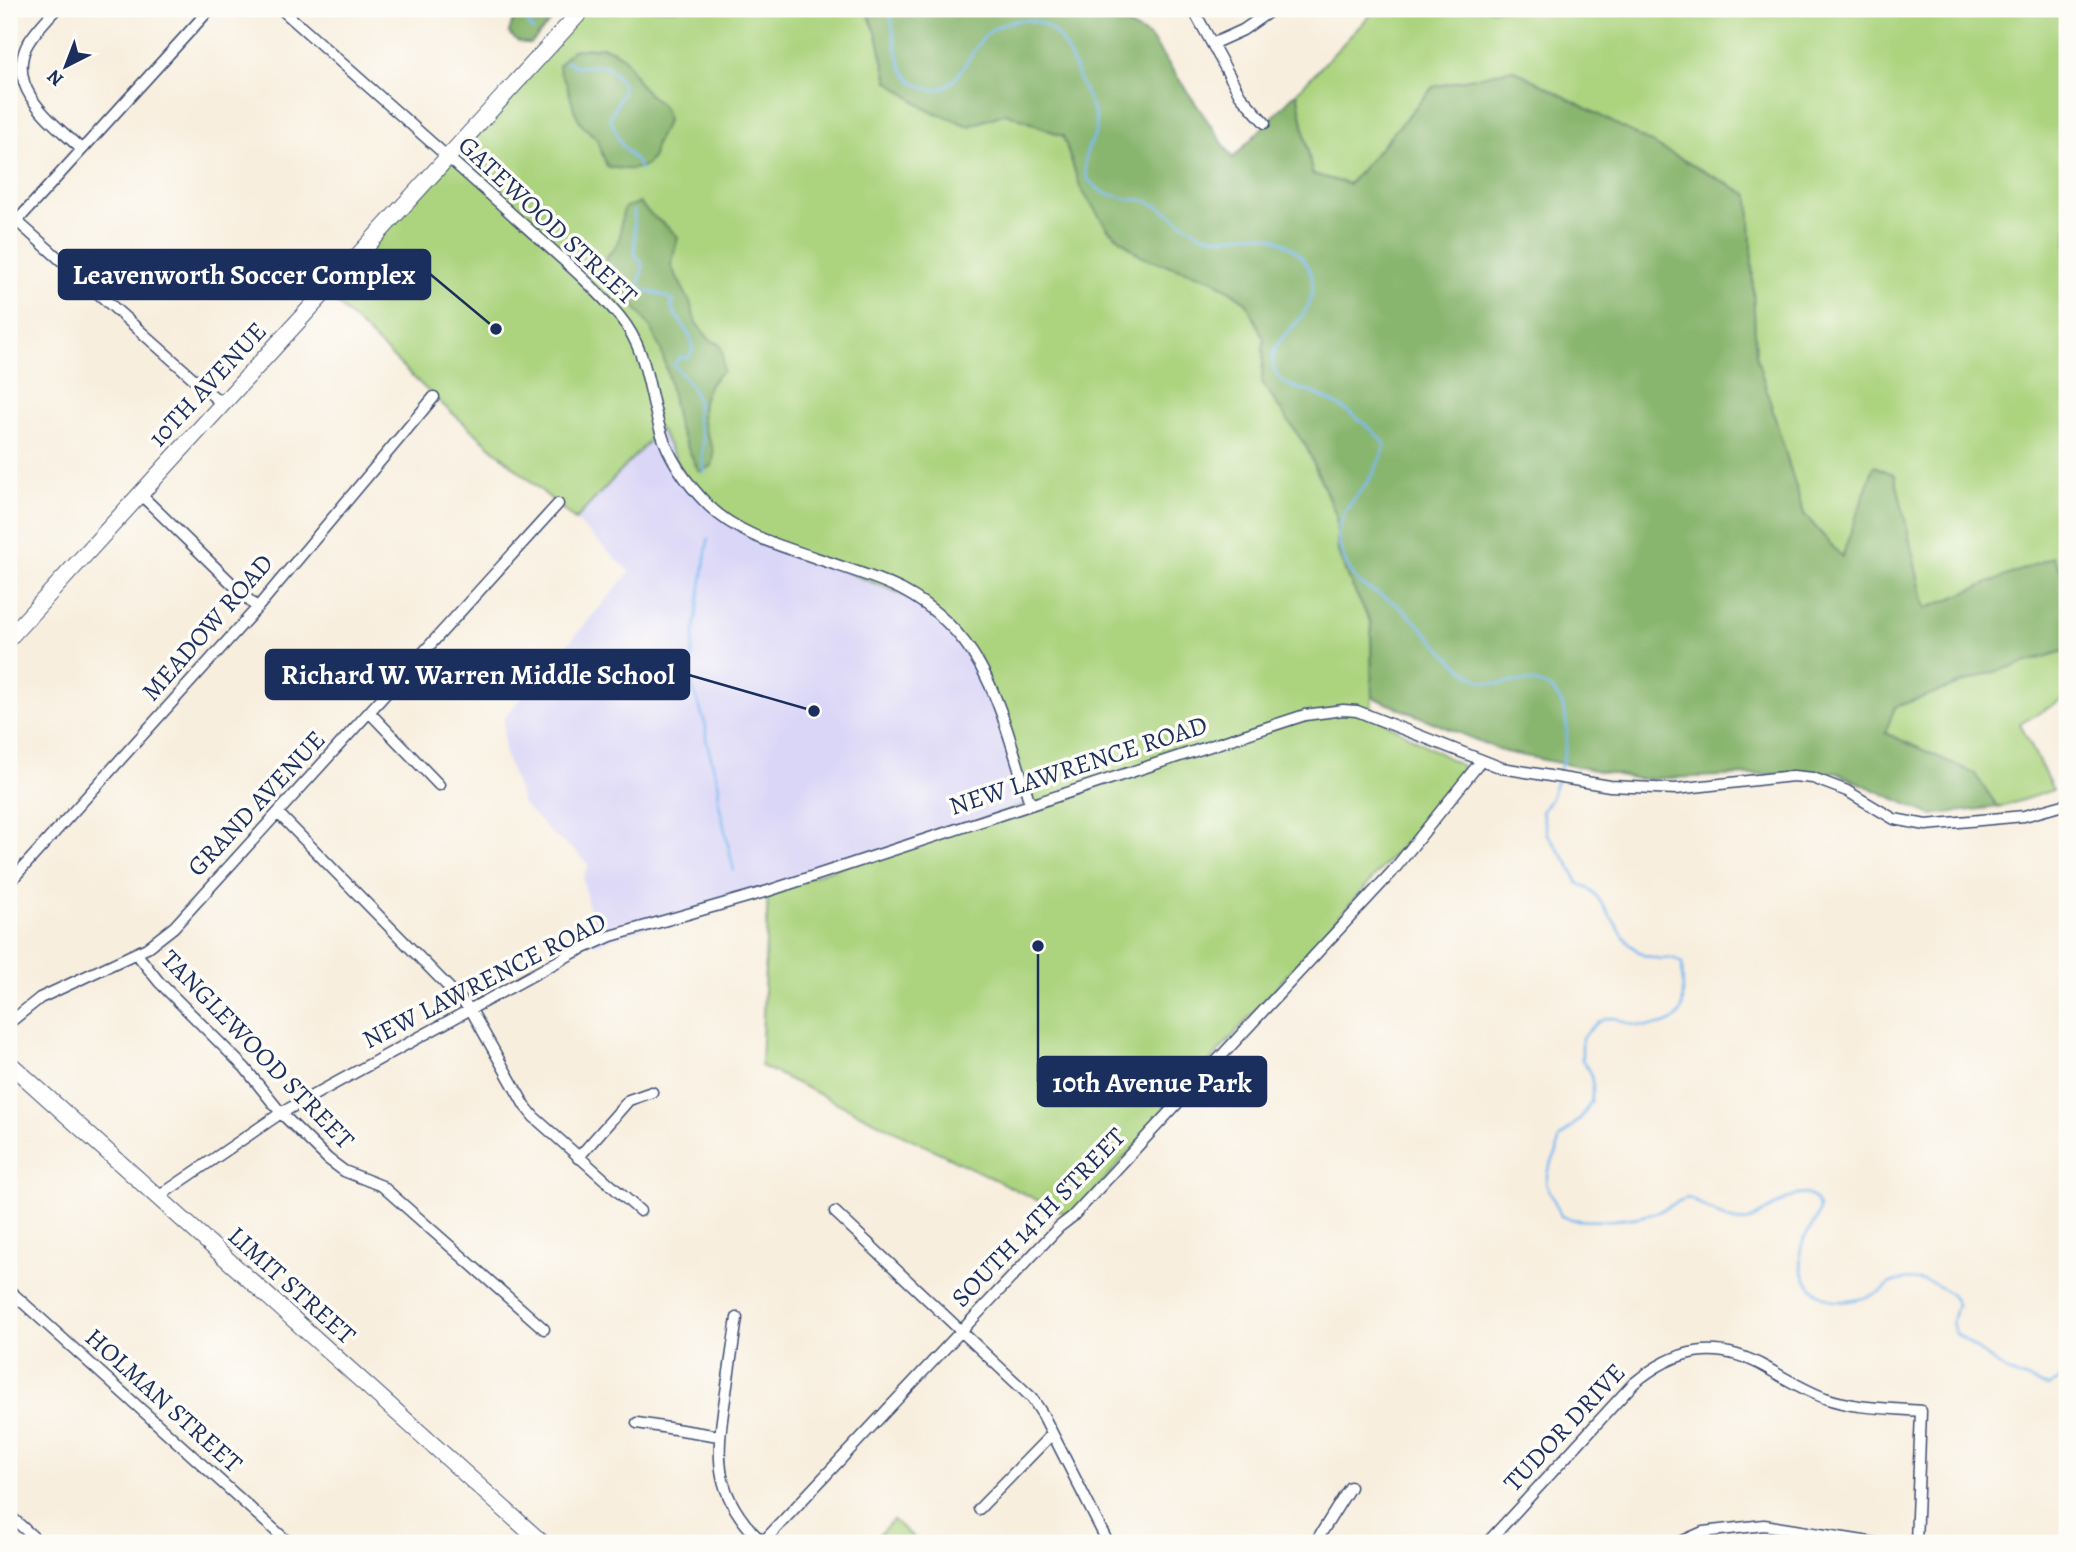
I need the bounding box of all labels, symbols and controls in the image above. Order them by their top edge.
north arrow [32,32,102,102]
text: N [41,63,69,92]
street label: GATEWOOD STREET [450,128,645,313]
callout: Leavenworth Soccer Complex [59,250,430,299]
text: Leavenworth Soccer Complex [73,256,415,294]
street label: 10TH AVENUE [140,314,274,454]
street label: MEADOW ROAD [134,546,281,708]
callout: Richard W. Warren Middle School [266,650,689,699]
text: Richard W. Warren Middle School [281,656,676,694]
street label: NEW LAWRENCE ROAD [945,707,1212,824]
street label: GRAND AVENUE [180,723,333,884]
street label: NEW LAWRENCE ROAD [356,904,612,1057]
street label: TANGLEWOOD STREET [153,942,362,1157]
callout: 10th Avenue Park [1038,1057,1266,1106]
text: 10th Avenue Park [1052,1064,1252,1102]
street label: SOUTH 14TH STREET [944,1120,1133,1315]
street label: LIMIT STREET [220,1218,363,1352]
street label: HOLMAN STREET [77,1320,250,1480]
street label: TUDOR DRIVE [1496,1355,1633,1499]

